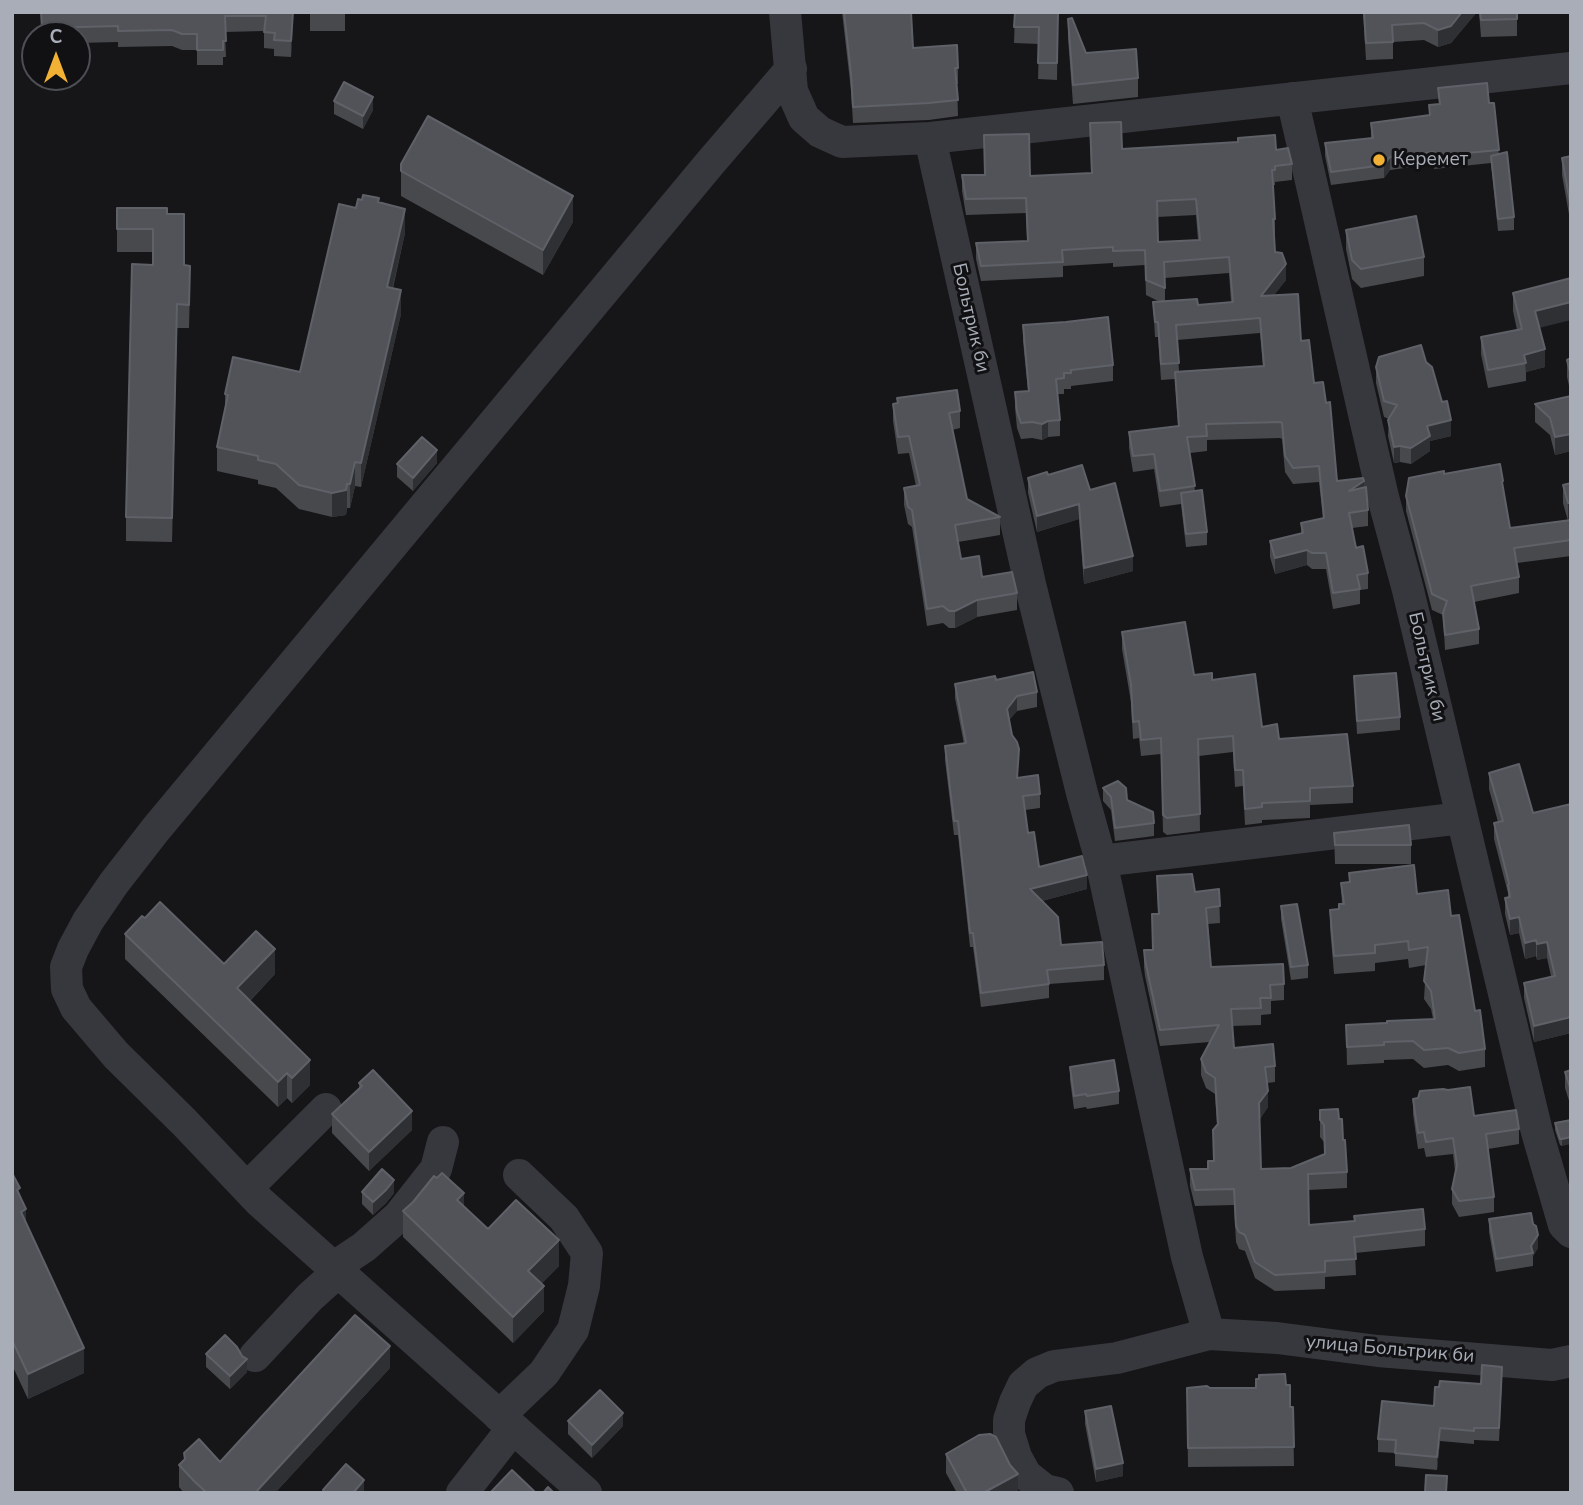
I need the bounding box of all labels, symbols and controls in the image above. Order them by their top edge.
north arrow [21,21,91,91]
text: С [50,24,62,50]
place label: Керемет [1393,149,1468,171]
marker: Керемет [1371,152,1387,168]
street label: Больтрик би [946,261,994,375]
street label: Больтрик би [1402,610,1450,724]
street label: улица Больтрик би [1305,1331,1475,1369]

